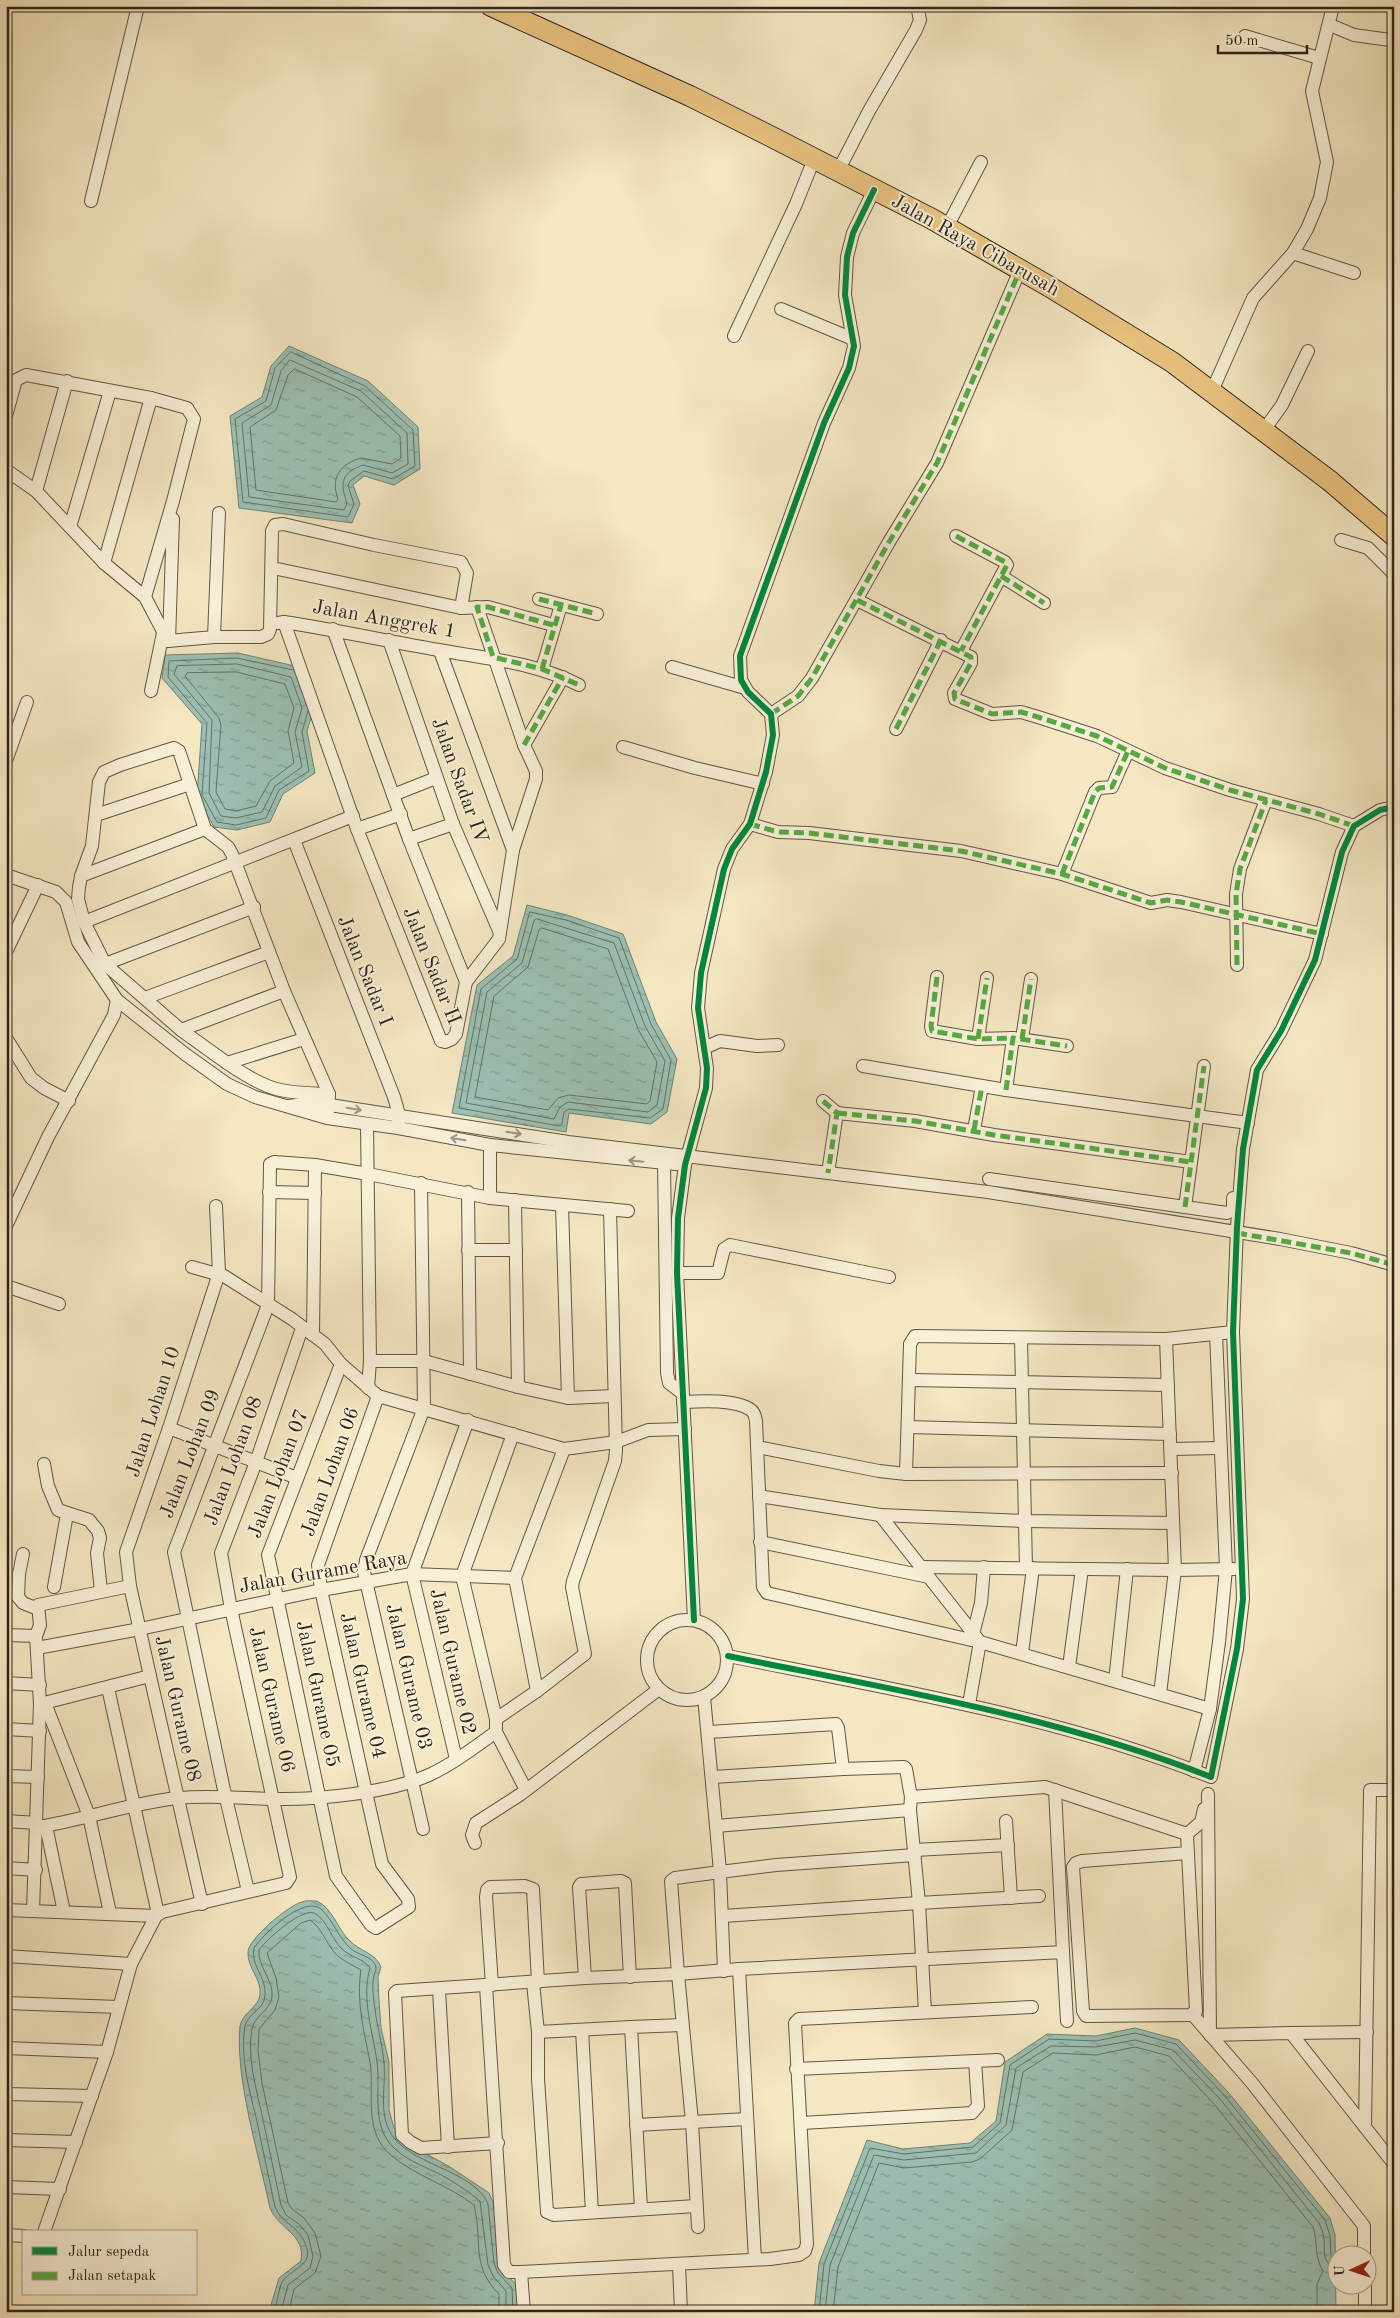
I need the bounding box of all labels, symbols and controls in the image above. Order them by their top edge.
scale bar [1218,22,1306,54]
text: 50 m [1225,34,1259,49]
street label: Jalan Raya Cibarusah [888,191,1063,301]
street label: Jalan Anggrek 1 [311,598,457,642]
street label: Jalan Sadar IV [427,716,491,846]
street label: Jalan Sadar II [398,905,464,1028]
street label: Jalan Sadar I [333,913,395,1029]
one-way arrow [345,1104,361,1114]
one-way arrow [506,1129,522,1139]
one-way arrow [450,1134,466,1143]
one-way arrow [629,1156,645,1165]
street label: Jalan Lohan 10 [123,1344,185,1480]
street label: Jalan Lohan 09 [157,1387,225,1521]
street label: Jalan Lohan 08 [201,1394,267,1528]
street label: Jalan Lohan 06 [298,1405,364,1539]
street label: Jalan Lohan 07 [245,1407,313,1541]
street label: Jalan Gurame Raya [238,1548,409,1598]
street label: Jalan Gurame 02 [425,1587,479,1737]
street label: Jalan Gurame 03 [381,1602,435,1752]
street label: Jalan Gurame 04 [335,1611,389,1761]
street label: Jalan Gurame 05 [292,1619,342,1769]
street label: Jalan Gurame 06 [244,1625,298,1775]
street label: Jalan Gurame 08 [150,1634,204,1784]
legend [22,2230,198,2296]
text: Jalur sepeda [68,2245,150,2260]
north arrow [1328,2246,1378,2296]
text: U [1333,2265,1347,2277]
text: Jalan setapak [68,2269,157,2284]

